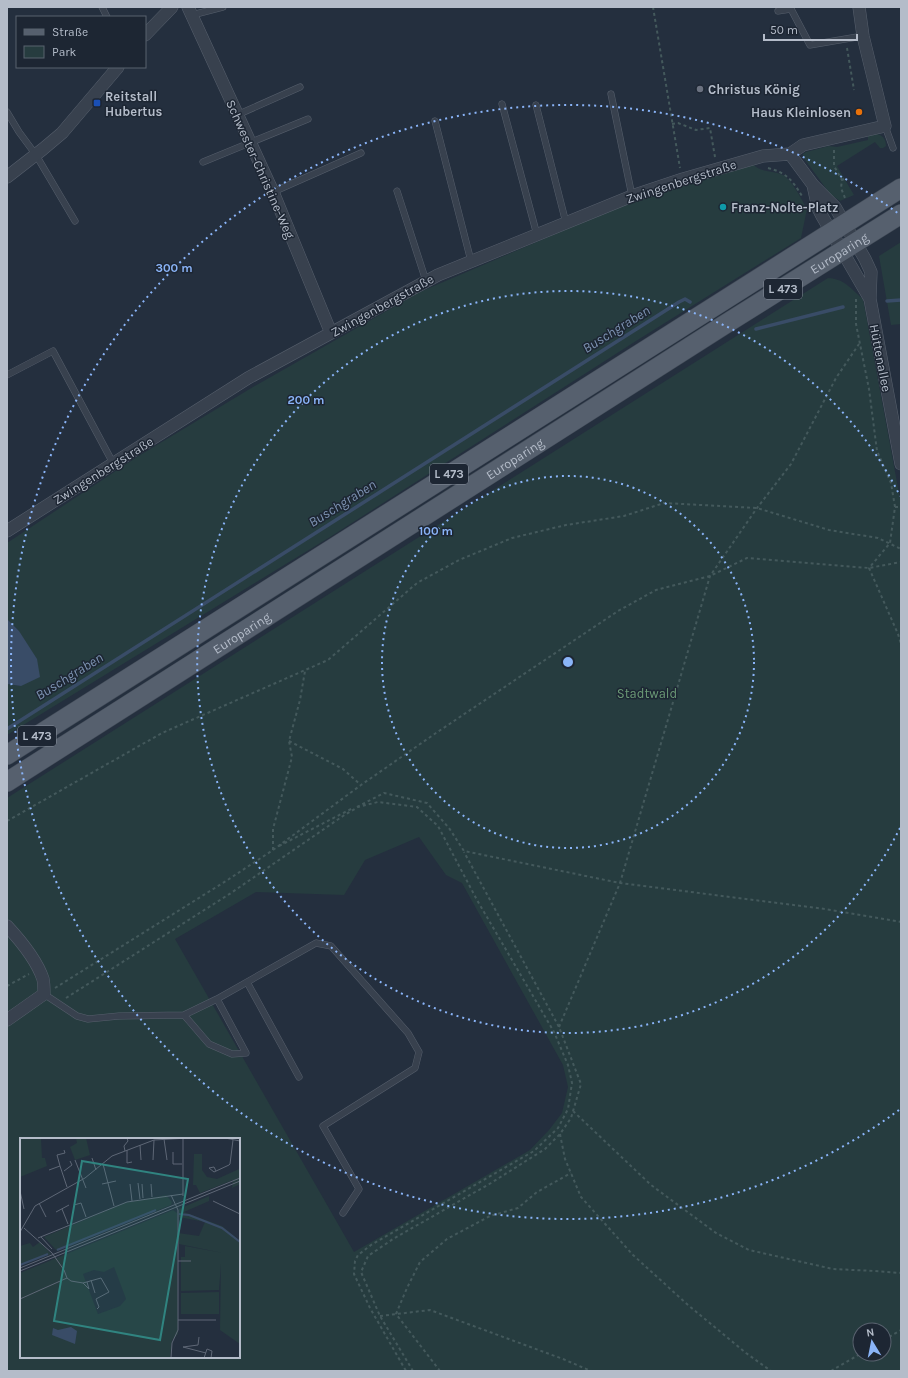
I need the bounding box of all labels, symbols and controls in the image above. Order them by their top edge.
legend [16,16,146,68]
scale bar [764,16,857,42]
text: 50 m [770,23,798,37]
text: Straße [52,25,88,39]
text: Park [52,45,77,59]
place label: Christus König [708,82,800,97]
marker: Christus König [695,84,705,94]
place label: Reitstall Hubertus [105,89,163,119]
street label: Schwester-Christine-Weg [223,97,298,242]
marker: Reitstall Hubertus [92,98,102,108]
place label: Haus Kleinlosen [751,105,851,120]
marker: Haus Kleinlosen [854,107,864,117]
street label: Zwingenbergstraße [624,156,739,206]
place label: Franz-Nolte-Platz [731,200,838,215]
marker: Franz-Nolte-Platz [718,202,728,212]
street label: Europaring [808,229,872,277]
text: 300 m [155,261,193,275]
street label: Zwingenbergstraße [328,271,437,340]
road number: L 473 [764,279,802,299]
water label: Buschgraben [579,302,653,357]
street label: Hüttenallee [867,323,894,394]
text: 200 m [288,393,324,407]
street label: Zwingenbergstraße [50,433,156,507]
street label: Europaring [483,435,547,483]
road number: L 473 [430,464,468,484]
water label: Buschgraben [305,476,379,531]
text: 100 m [419,524,453,538]
street label: Europaring [210,609,274,657]
water label: Buschgraben [32,649,106,704]
centre of rings [561,655,575,669]
park label: Stadtwald [617,686,677,701]
road number: L 473 [18,726,56,746]
inset map [20,1138,240,1358]
north arrow [852,1322,892,1362]
text: N [865,1326,875,1340]

